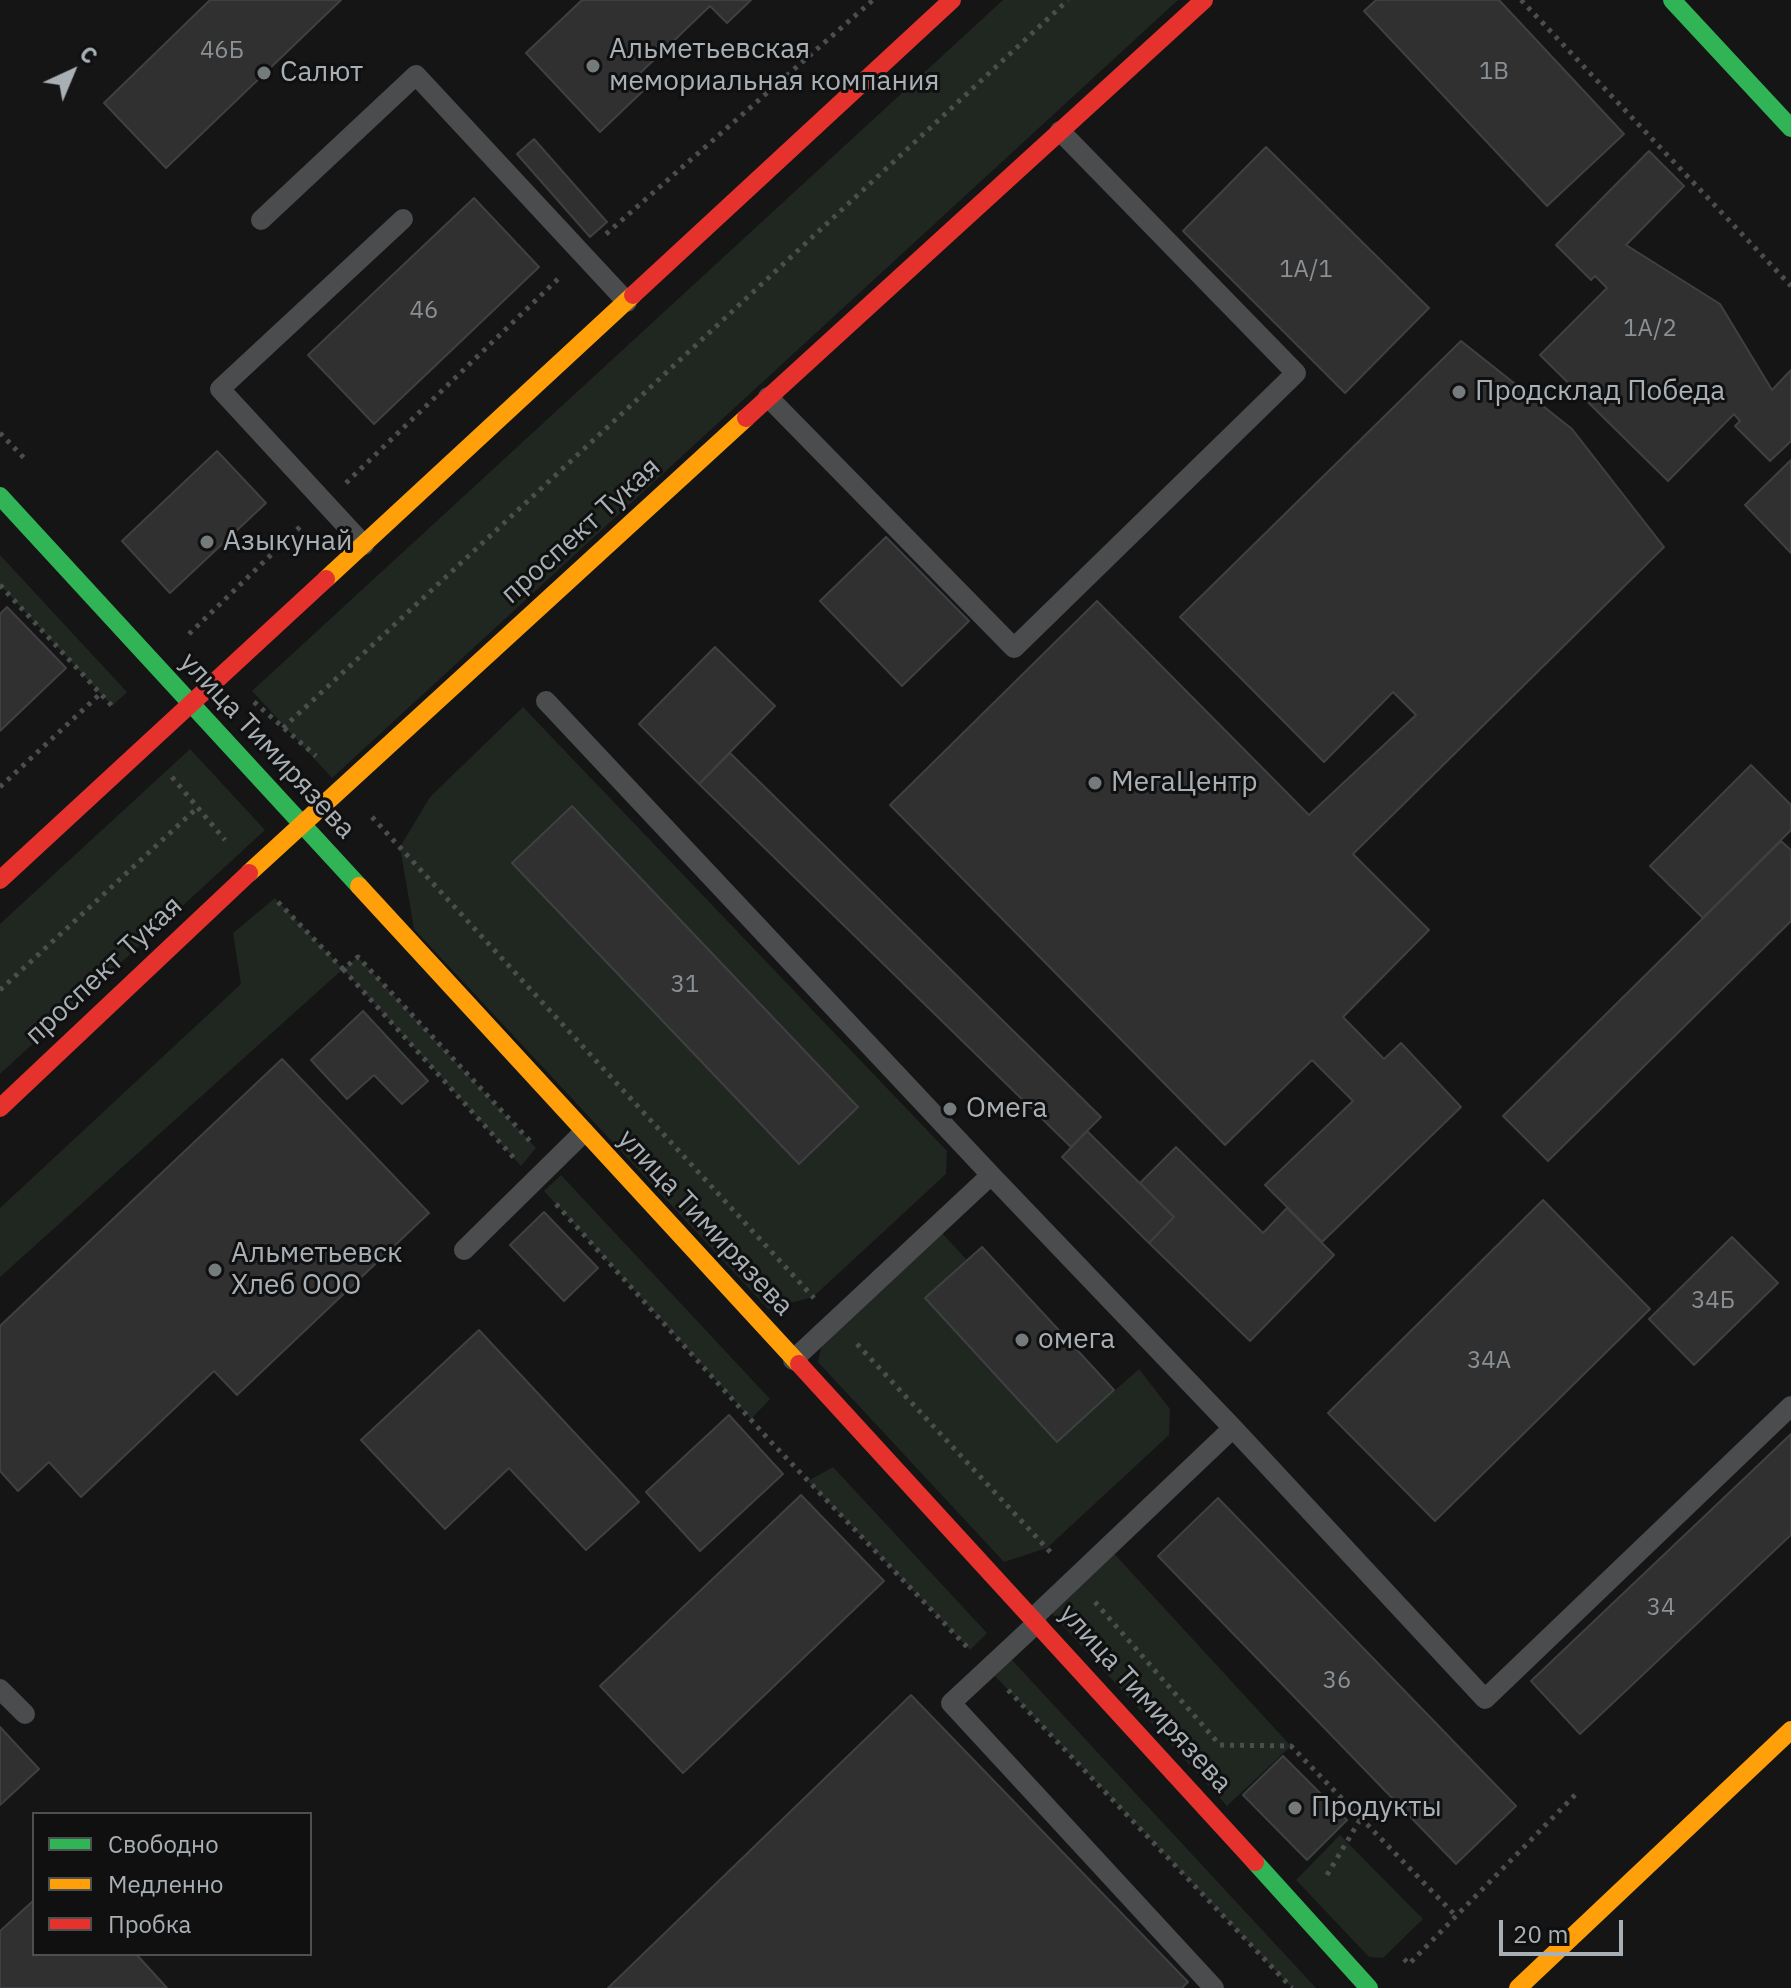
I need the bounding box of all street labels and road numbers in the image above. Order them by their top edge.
street label: проспект Тукая [494,451,668,611]
street label: улица Тимирязева [172,646,362,846]
street label: проспект Тукая [18,890,190,1052]
street label: улица Тимирязева [610,1123,800,1323]
street label: улица Тимирязева [1051,1598,1239,1800]

